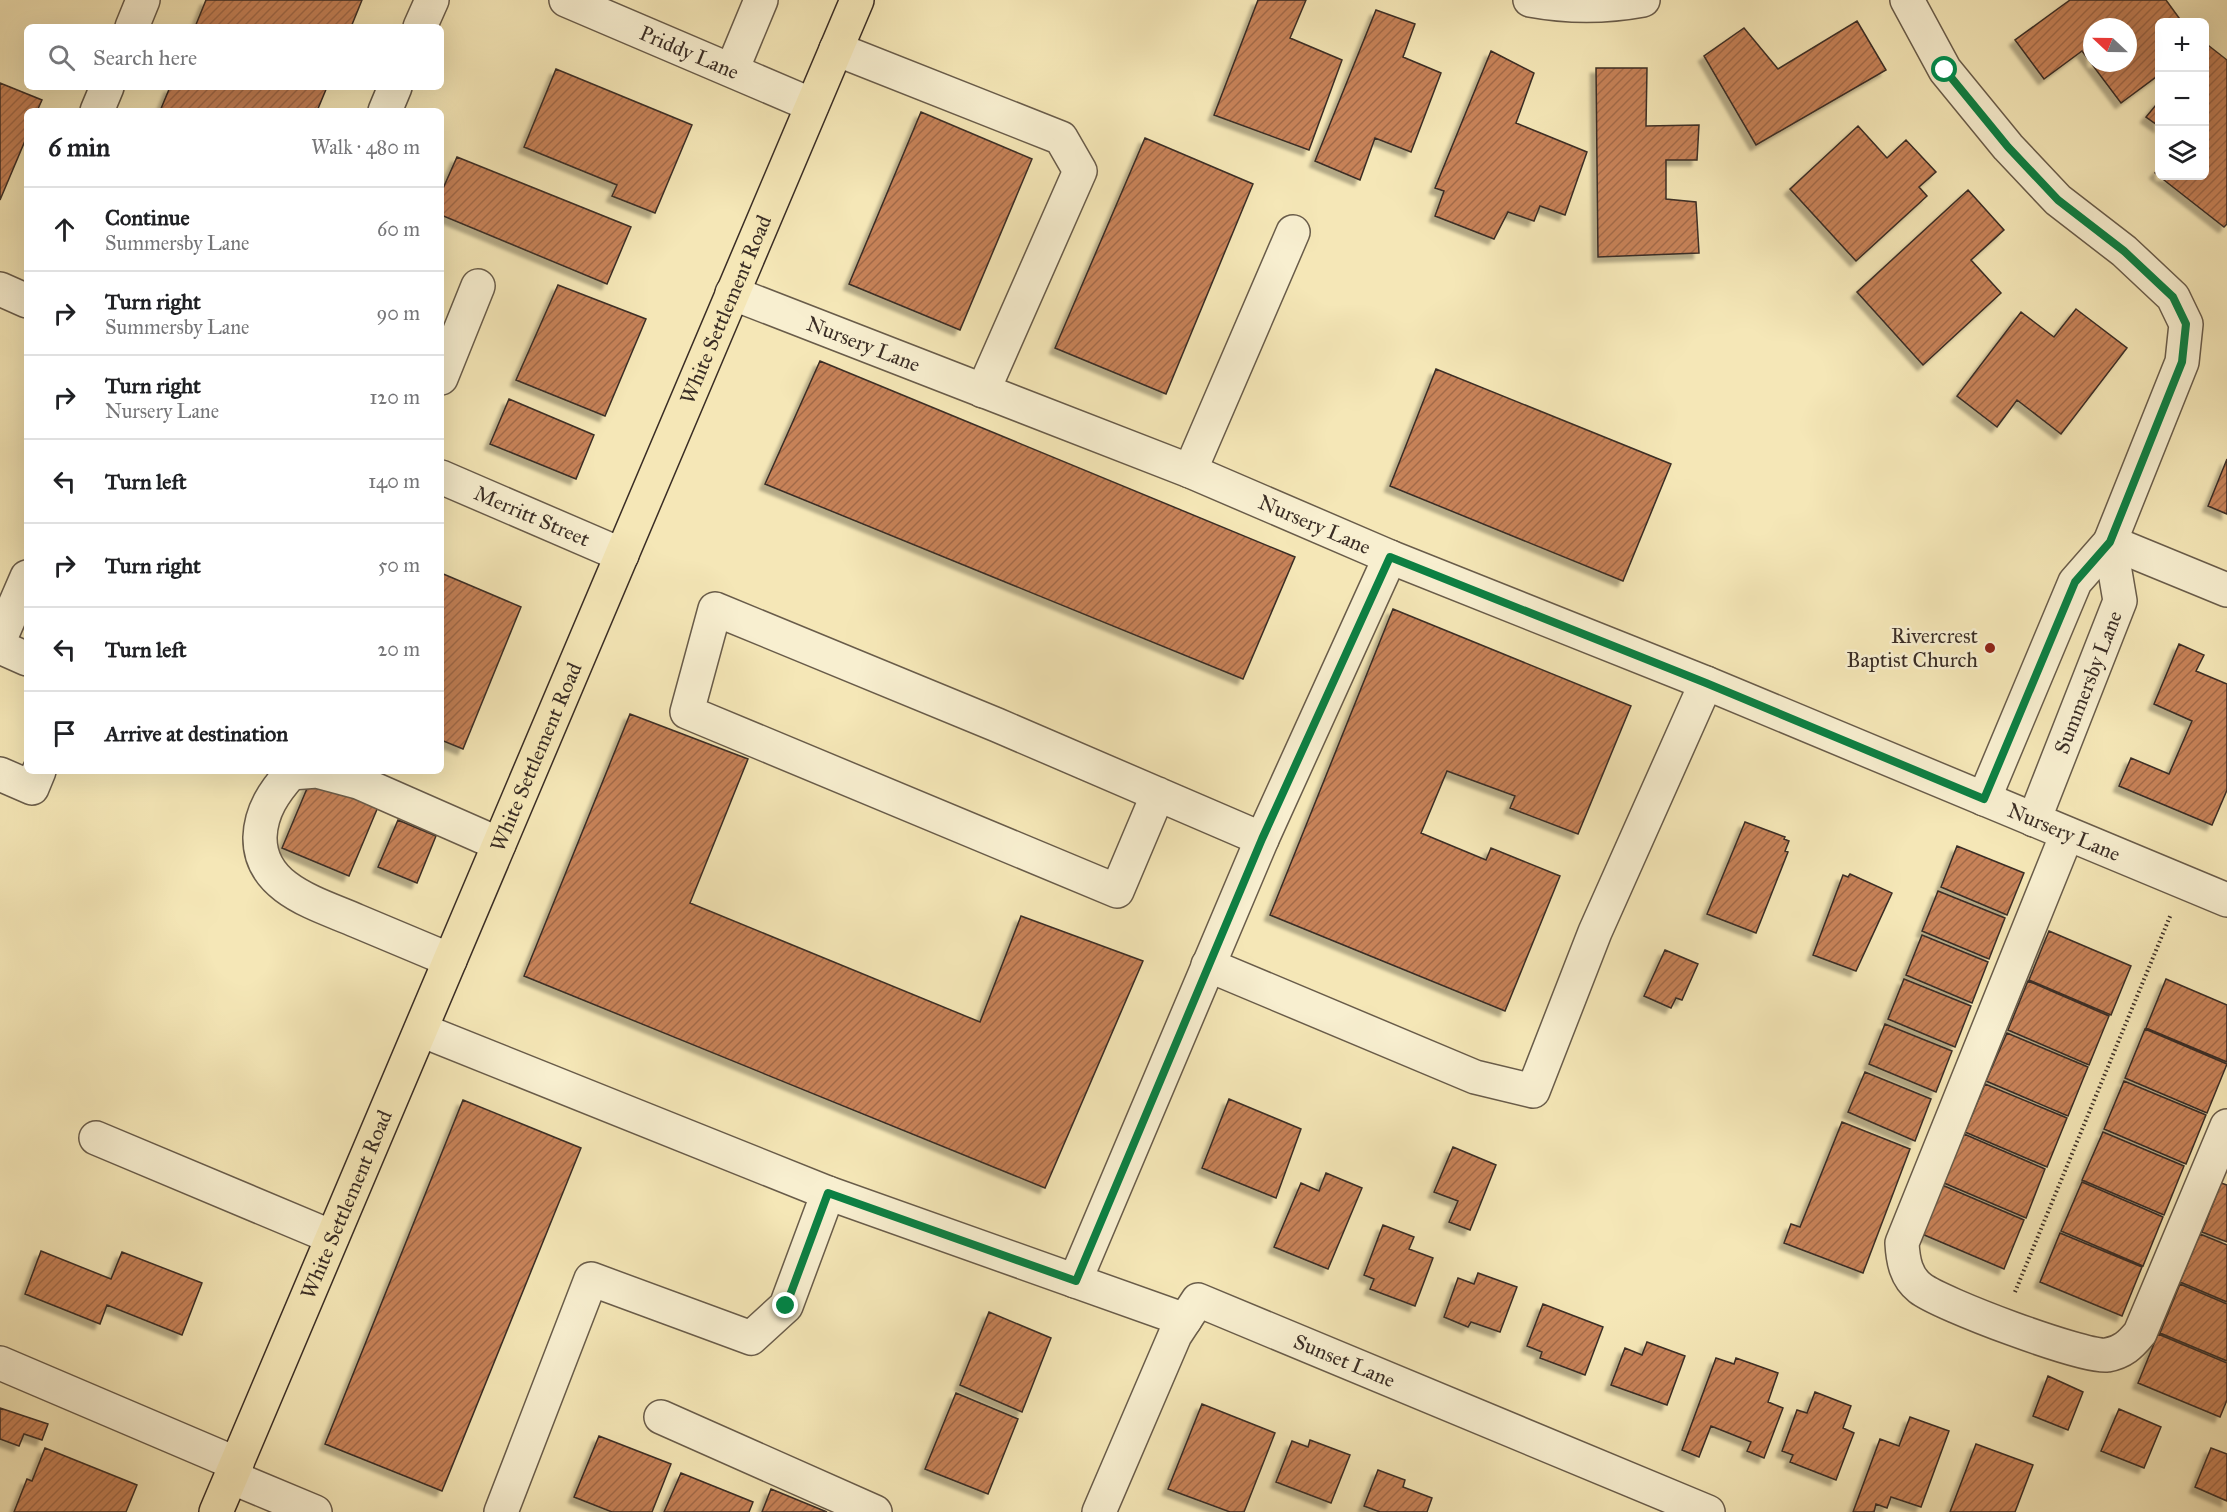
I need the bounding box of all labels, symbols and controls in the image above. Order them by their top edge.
north arrow [2083,18,2137,72]
map controls [2155,18,2209,180]
button: + [2155,18,2209,72]
street label: Priddy Lane [636,20,743,85]
search box [24,24,444,90]
icon: search [45,41,78,74]
text: Search here [93,44,197,71]
route start [1931,56,1957,82]
button: − [2155,72,2209,126]
button: layers [2155,126,2209,180]
text: 6 min [48,131,110,163]
text: Walk · 480 m [311,135,420,159]
text: Continue [105,204,190,231]
street label: White Settlement Road [674,211,777,408]
icon: ahead [48,213,81,246]
text: 60 m [377,217,420,241]
text: Summersby Lane [105,231,249,255]
text: Turn right [105,288,201,315]
icon: right [48,297,81,330]
text: 90 m [377,301,420,325]
street label: Nursery Lane [803,310,924,378]
text: Summersby Lane [105,315,249,339]
text: Turn right [105,372,201,399]
icon: right [48,381,81,414]
text: 120 m [369,385,420,409]
text: Nursery Lane [105,399,219,423]
icon: left [48,465,81,498]
text: Turn left [105,468,187,495]
text: 140 m [368,469,420,493]
street label: Merritt Street [470,480,594,553]
street label: Nursery Lane [1254,489,1375,560]
icon: right [48,549,81,582]
text: Turn right [105,552,201,579]
text: 50 m [378,553,420,577]
street label: Summersby Lane [2048,607,2128,758]
place label: Rivercrest Baptist Church [1847,623,1979,673]
icon: left [48,633,81,666]
text: Turn left [105,636,187,663]
text: 20 m [377,637,420,661]
marker: Rivercrest Baptist Church [1983,641,1997,655]
street label: White Settlement Road [485,658,588,855]
icon: arrive [48,717,81,750]
text: Arrive at destination [105,720,288,747]
street label: Nursery Lane [2004,797,2124,867]
street label: White Settlement Road [295,1106,398,1303]
route end [772,1292,798,1318]
street label: Sunset Lane [1290,1328,1399,1394]

